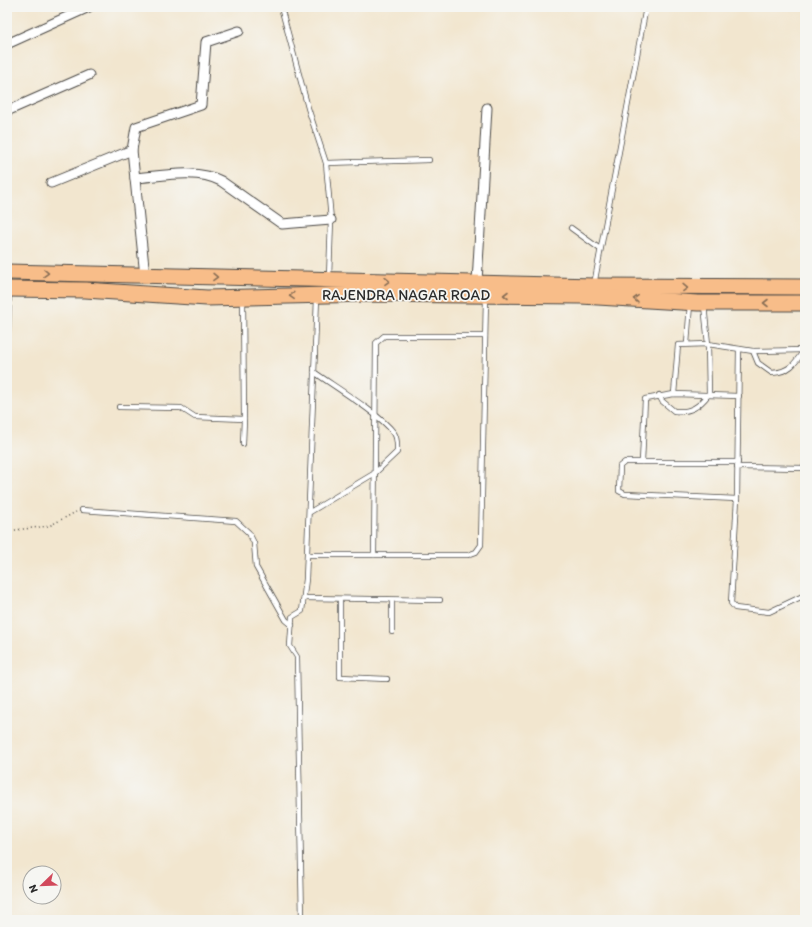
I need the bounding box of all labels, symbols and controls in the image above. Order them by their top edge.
one-way arrow [43,269,49,278]
one-way arrow [212,273,218,281]
one-way arrow [384,276,390,285]
one-way arrow [682,284,688,292]
street label: RAJENDRA NAGAR ROAD [322,286,490,304]
one-way arrow [289,291,295,300]
one-way arrow [503,291,509,299]
one-way arrow [633,294,639,303]
one-way arrow [763,299,769,307]
north arrow [22,865,62,905]
text: N [26,883,41,895]

